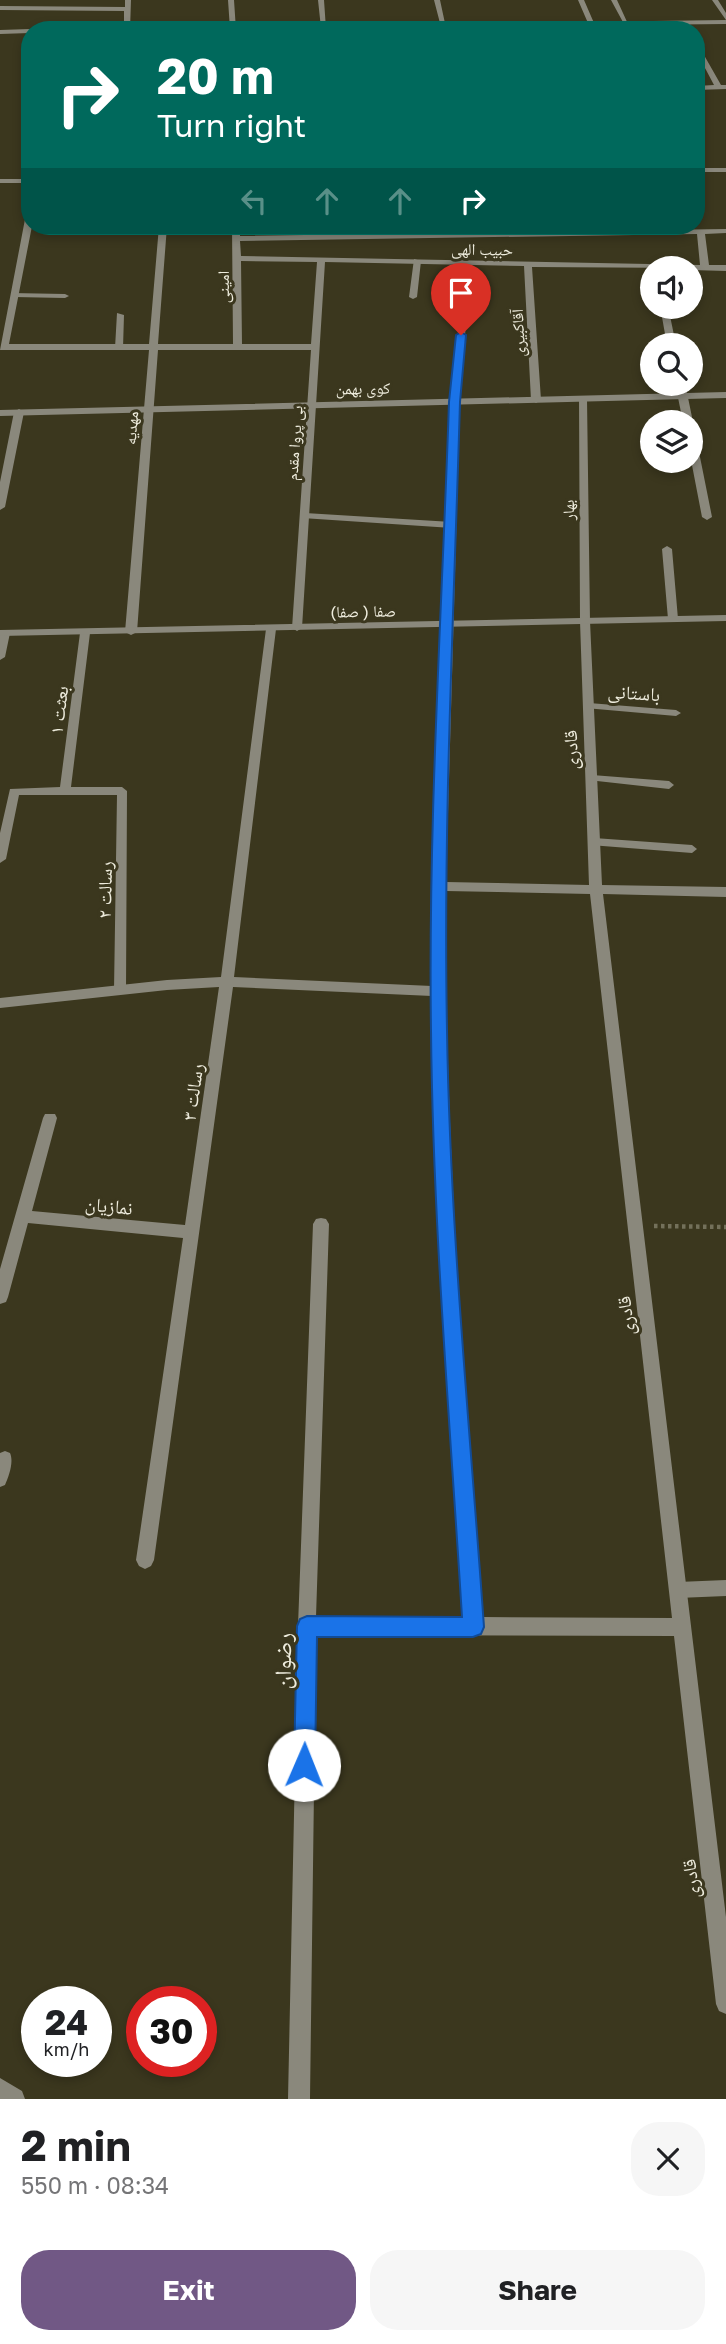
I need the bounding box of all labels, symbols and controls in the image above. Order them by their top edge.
text: 20 m [157,46,274,105]
icon: right [42,49,133,140]
text: Turn right [157,106,306,144]
icon: left [235,182,273,220]
icon: ahead [308,182,346,220]
icon: ahead [381,182,419,220]
icon: right [454,182,492,220]
street label: حبیب الهی [451,238,513,261]
map controls [640,256,703,473]
button: sound [640,256,703,319]
pin [431,263,491,335]
street label: امینی [213,271,234,303]
icon: arrive [442,274,480,312]
street label: آقاکبیری [507,308,530,357]
button: search [640,333,703,396]
street label: کوی بهمن [336,378,391,399]
street label: بی پروا مقدم [281,405,308,481]
street label: مهدیه [120,410,142,446]
button: layers [640,410,703,473]
street label: بهار [558,499,578,522]
street label: صفا ( صفا) [330,600,396,622]
street label: باستانی [607,679,661,706]
street label: بعثت ۱ [44,684,73,736]
street label: قادری [558,730,583,770]
street label: رسالت ۲ [92,861,117,919]
street label: رسالت ۳ [177,1062,208,1122]
street label: نمازیان [84,1191,134,1220]
street label: قادری [611,1295,640,1337]
street label: رضوان [268,1632,297,1690]
position arrow [267,1728,341,1802]
street label: قادری [676,1858,705,1900]
speed limit sign: 30 [126,1986,217,2077]
text: 24 [45,2001,88,2043]
text: km/h [44,2038,89,2060]
text: 2 min [21,2120,131,2170]
button: close [631,2122,705,2196]
text: 550 m · 08:34 [21,2171,169,2199]
button: Exit [21,2250,356,2330]
button: Share [370,2250,705,2330]

